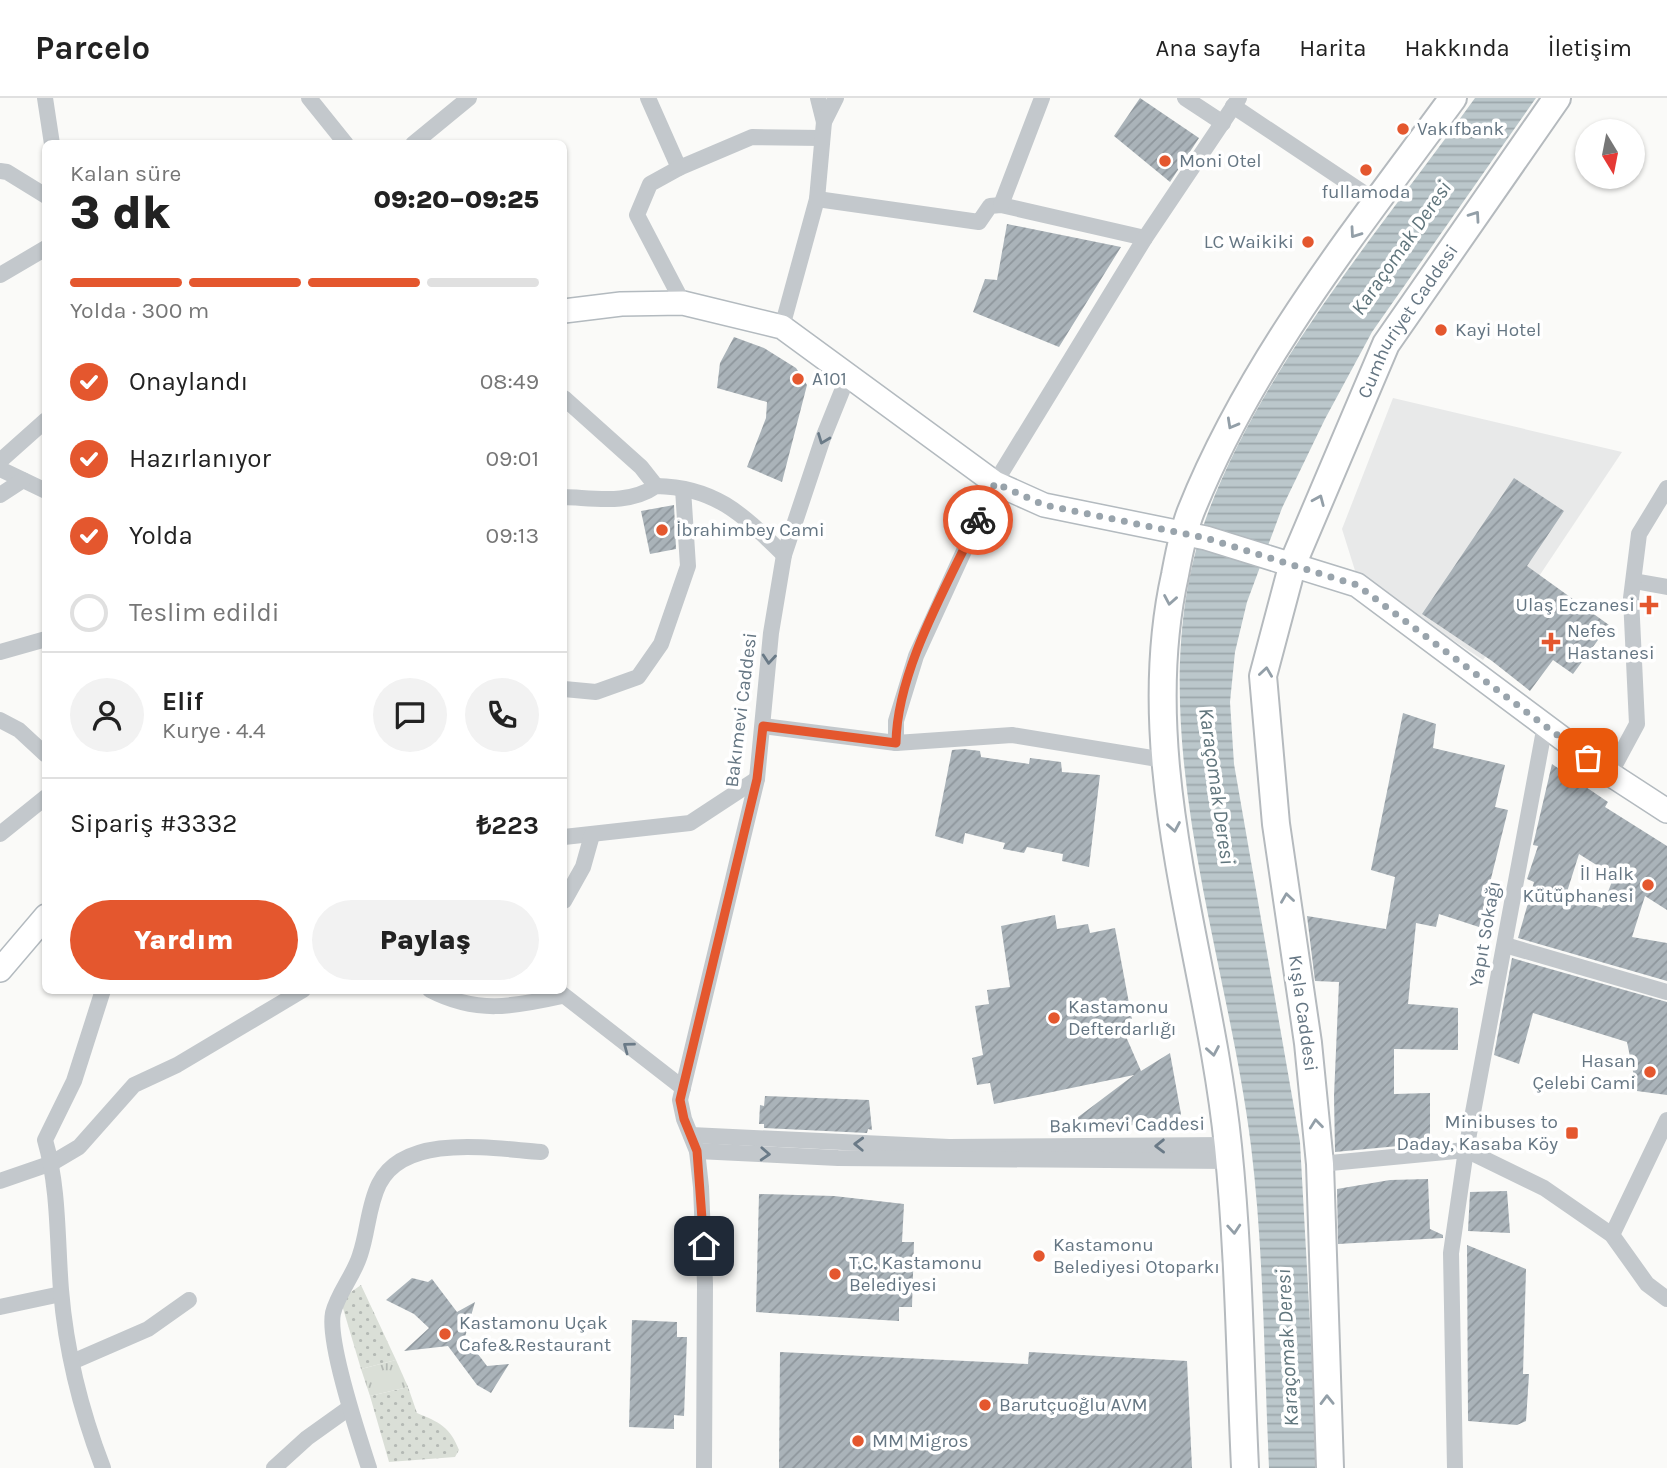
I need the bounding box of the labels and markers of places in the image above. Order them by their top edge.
place label: Vakıfbank [1417,118,1505,140]
marker: Vakıfbank [1395,121,1411,137]
place label: Moni Otel [1179,150,1262,172]
marker: Moni Otel [1157,153,1173,169]
marker: fullamoda [1358,162,1374,178]
place label: fullamoda [1322,181,1411,203]
place label: LC Waikiki [1204,231,1294,253]
marker: LC Waikiki [1300,234,1316,250]
place label: Kayi Hotel [1455,319,1541,341]
marker: Kayi Hotel [1433,322,1449,338]
place label: A101 [812,368,847,390]
marker: A101 [790,371,806,387]
place label: İbrahimbey Cami [676,519,825,541]
marker: İbrahimbey Cami [654,522,670,538]
place label: Ulaş Eczanesi [1515,594,1635,616]
marker: Ulaş Eczanesi [1641,597,1657,613]
place label: Nefes Hastanesi [1567,620,1655,664]
marker: Nefes Hastanesi [1541,632,1561,652]
pin [1558,728,1618,788]
place label: İl Halk Kütüphanesi [1522,863,1634,907]
marker: İl Halk Kütüphanesi [1640,877,1656,893]
place label: Kastamonu Defterdarlığı [1068,996,1177,1040]
marker: Kastamonu Defterdarlığı [1046,1010,1062,1026]
place label: Hasan Çelebi Cami [1533,1050,1636,1094]
marker: Hasan Çelebi Cami [1642,1064,1658,1080]
place label: Minibuses to Daday, Kasaba Köy [1397,1111,1558,1155]
marker: Minibuses to Daday, Kasaba Köy [1564,1125,1580,1141]
pin [674,1216,734,1276]
place label: Kastamonu Belediyesi Otoparkı [1053,1234,1220,1278]
marker: Kastamonu Belediyesi Otoparkı [1031,1248,1047,1264]
place label: T.C. Kastamonu Belediyesi [849,1252,982,1296]
marker: T.C. Kastamonu Belediyesi [827,1266,843,1282]
place label: Kastamonu Uçak Cafe&Restaurant [459,1312,611,1356]
marker: Kastamonu Uçak Cafe&Restaurant [437,1326,453,1342]
place label: Barutçuoğlu AVM [999,1394,1148,1416]
marker: Barutçuoğlu AVM [977,1397,993,1413]
place label: MM Migros [872,1430,968,1452]
marker: MM Migros [850,1433,866,1449]

